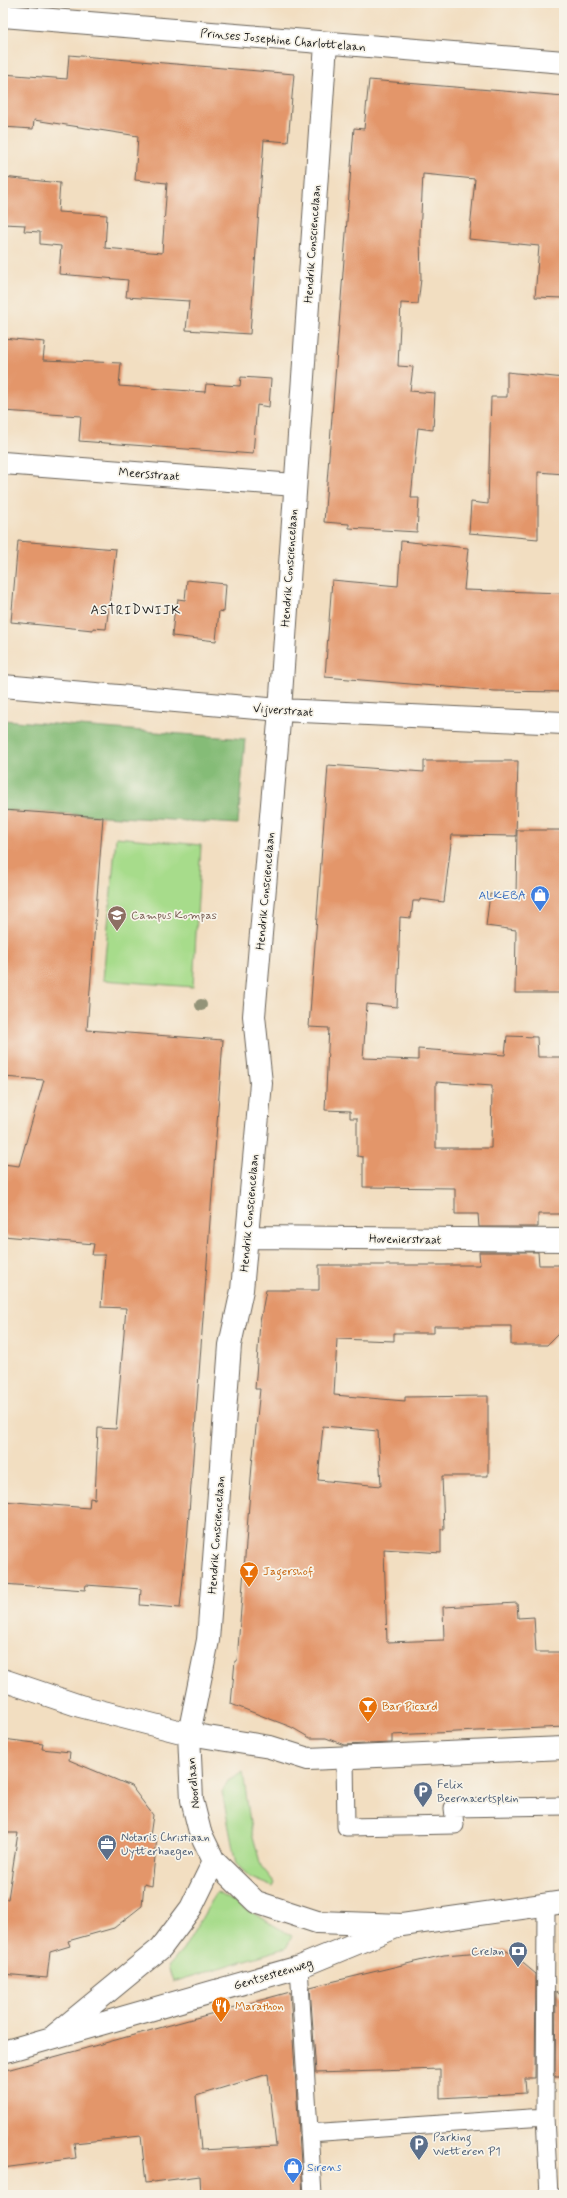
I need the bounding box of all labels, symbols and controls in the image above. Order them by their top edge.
street label: Prinses Josephine Charlottelaan [200,26,366,56]
street label: Hendrik Consciencelaan [301,185,325,304]
street label: Meersstraat [118,465,180,485]
street label: Hendrik Consciencelaan [278,509,302,628]
district label: ASTRIDWIJK [91,602,181,619]
street label: Vijverstraat [252,701,314,721]
street label: Hendrik Consciencelaan [253,831,279,951]
shop icon: ALKEBA [529,884,551,912]
place label: ALKEBA [478,888,526,904]
school or university icon: Campus Kompas [106,904,128,932]
place label: Campus Kompas [131,908,217,924]
street label: Hendrik Consciencelaan [237,1153,263,1273]
street label: Hovenierstraat [369,1231,442,1249]
street label: Hendrik Consciencelaan [205,1476,229,1595]
bar icon: Jagershof [238,1560,260,1588]
place label: Jagershof [263,1564,313,1581]
bar icon: Bar Picard [357,1695,379,1723]
place label: Bar Picard [382,1699,438,1715]
street label: Noordlaan [184,1757,204,1809]
place label: Felix Beernaertsplein [437,1777,519,1807]
parking icon: Felix Beernaertsplein [412,1780,434,1808]
place label: Notaris Christiaan Uytterhaegen [121,1830,210,1860]
office icon: Notaris Christiaan Uytterhaegen [96,1833,118,1861]
bank icon: Crelan [507,1940,529,1968]
place label: Crelan [471,1944,504,1960]
street label: Gentsesteenweg [232,1955,315,1995]
restaurant icon: Marathon [210,1995,232,2023]
place label: Marathon [235,1999,283,2015]
place label: Parking Wetteren P1 [433,2130,501,2160]
parking icon: Parking Wetteren P1 [408,2133,430,2161]
shop icon: Sirens [282,2156,304,2184]
place label: Sirens [307,2160,342,2176]

